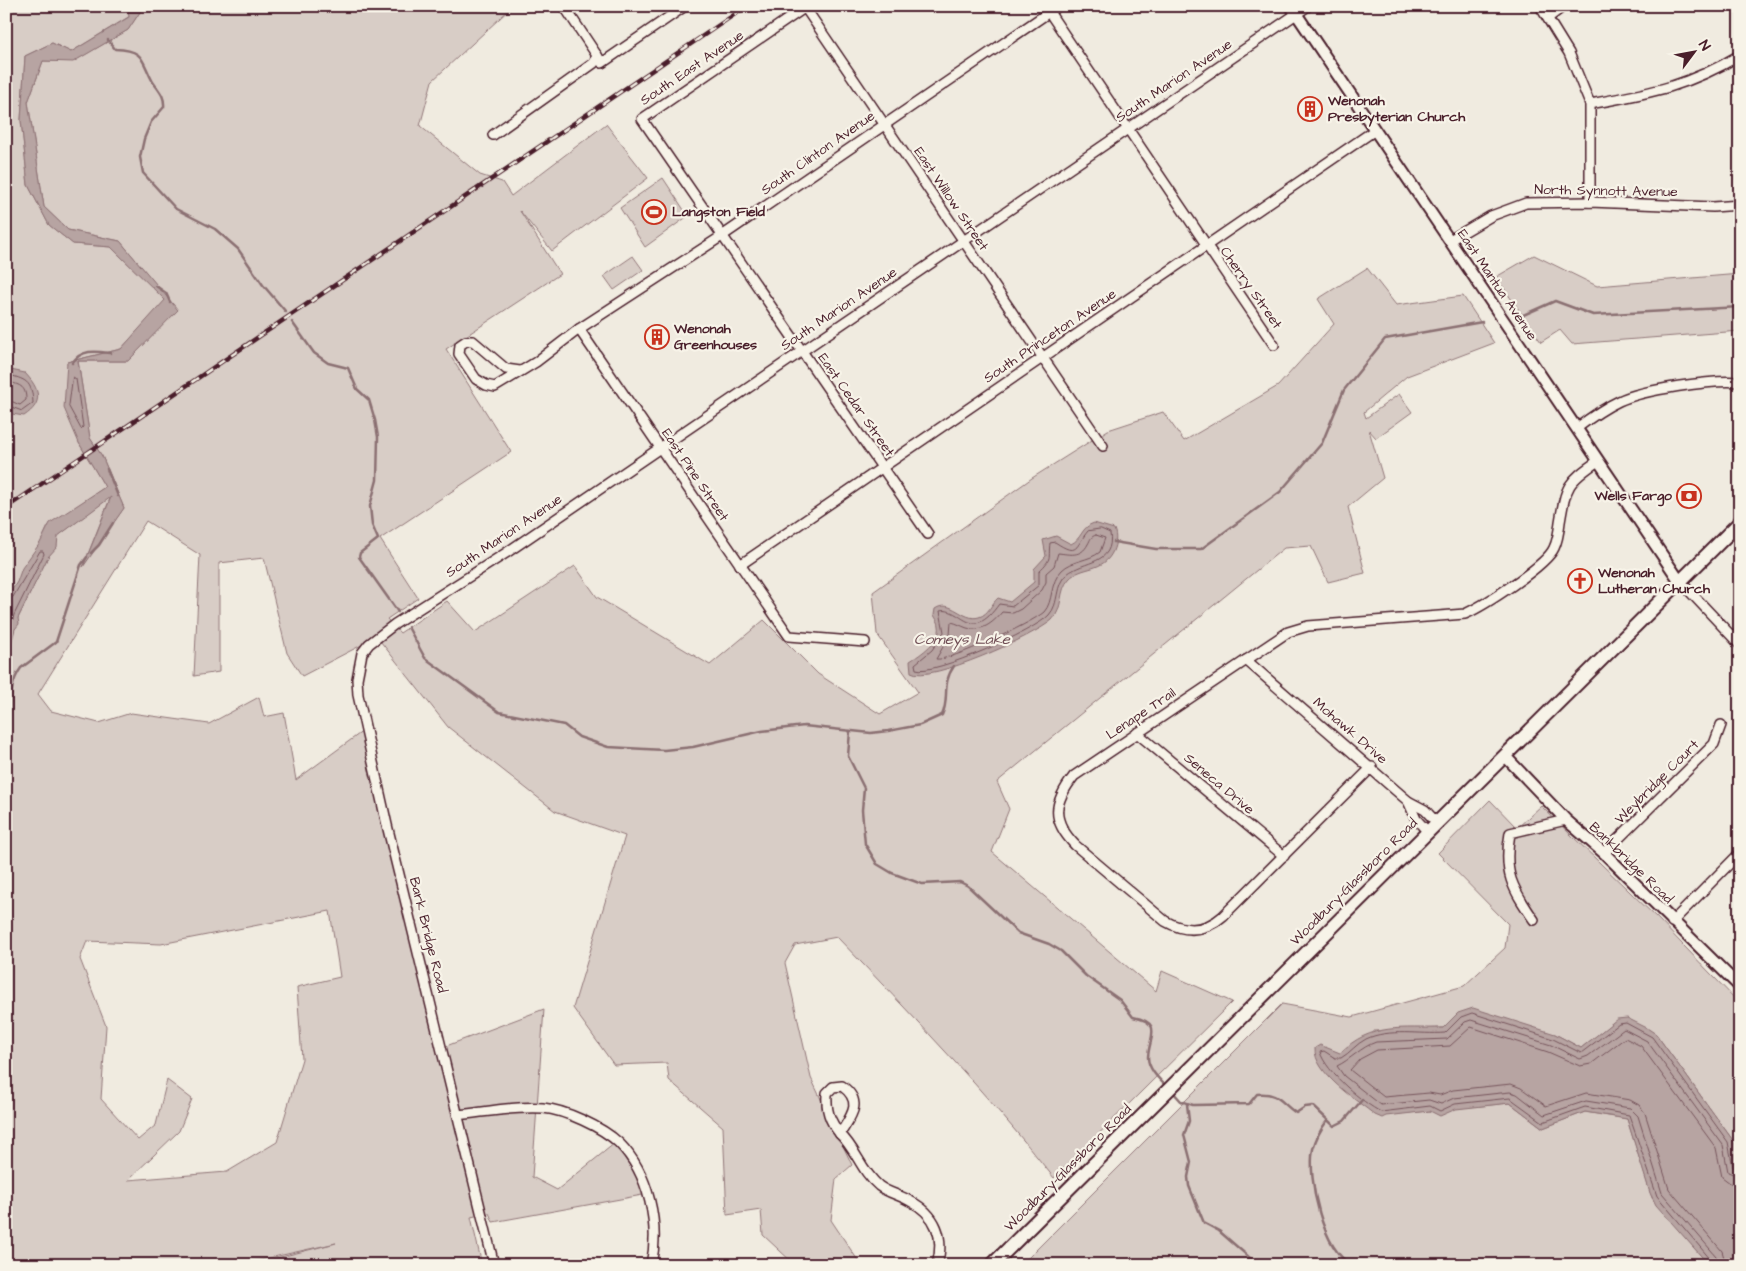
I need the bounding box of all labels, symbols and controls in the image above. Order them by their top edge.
street label: South East Avenue [636,26,748,110]
north arrow [1668,28,1718,78]
street label: South Marion Avenue [1112,34,1237,128]
text: N [1693,37,1715,55]
place label: Wenonah Presbyterian Church [1327,91,1466,127]
building icon: Wenonah Presbyterian Church [1297,96,1323,122]
street label: South Clinton Avenue [757,106,879,200]
street label: East Willow Street [909,143,993,255]
street label: North Synnott Avenue [1534,180,1678,202]
sports icon: Langston Field [641,199,667,225]
place label: Langston Field [672,202,766,223]
street label: East Mantua Avenue [1452,225,1542,345]
street label: Cherry Street [1215,243,1287,333]
street label: South Marion Avenue [777,262,902,356]
street label: South Princeton Avenue [980,284,1121,388]
place label: Wenonah Greenhouses [673,319,757,355]
building icon: Wenonah Greenhouses [644,324,670,350]
street label: East Cedar Street [813,349,899,461]
street label: East Pine Street [656,425,734,526]
bank icon: Wells Fargo [1676,483,1702,509]
place label: Wells Fargo [1594,486,1672,507]
street label: South Marion Avenue [442,489,567,583]
place label: Wenonah Lutheran Church [1597,563,1711,599]
church icon: Wenonah Lutheran Church [1567,568,1593,594]
water label: Comeys Lake [914,629,1011,651]
street label: Lenape Trail [1102,683,1180,745]
street label: Mohawk Drive [1308,693,1392,769]
street label: Weybridge Court [1610,735,1704,829]
street label: Seneca Drive [1179,749,1259,820]
street label: Woodbury-Glassboro Road [1286,814,1422,950]
street label: Bankbridge Road [1584,818,1678,908]
street label: Bark Bridge Road [404,875,452,995]
street label: Woodbury-Glassboro Road [1000,1100,1136,1236]

